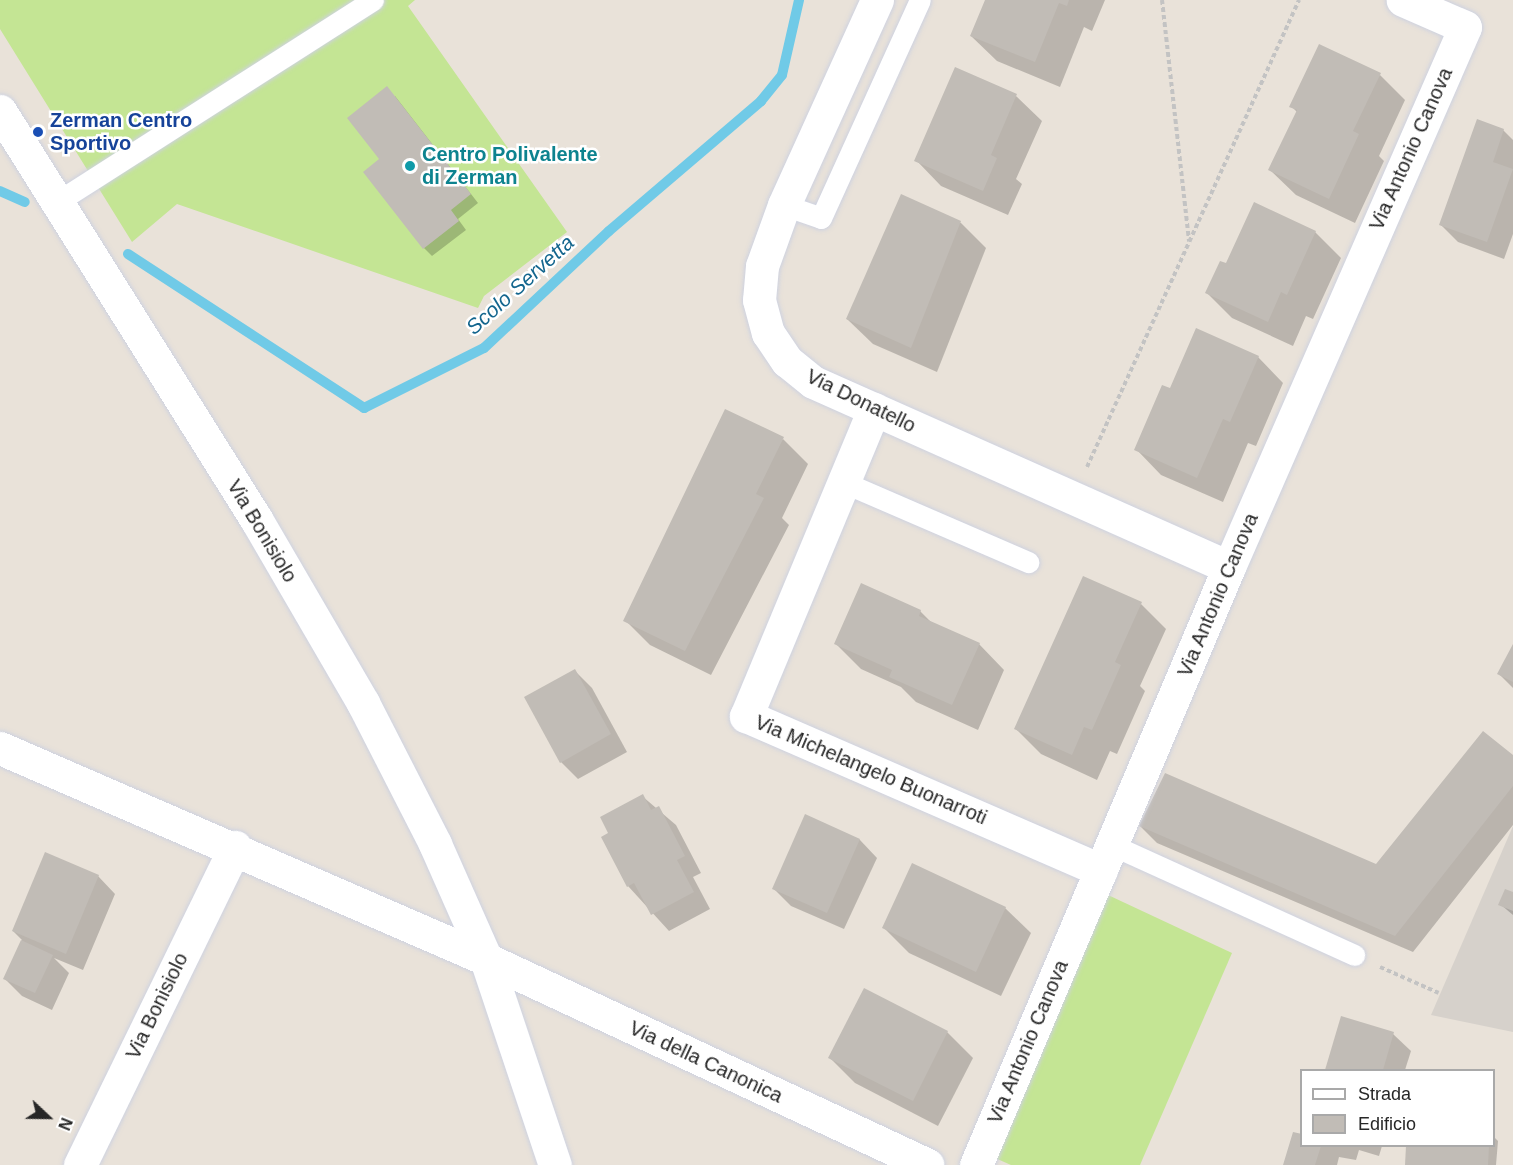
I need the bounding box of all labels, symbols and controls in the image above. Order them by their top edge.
street label: Via Antonio Canova [1364,64,1458,234]
place label: Zerman Centro Sportivo [50,108,192,155]
marker: Zerman Centro Sportivo [31,125,45,139]
place label: Centro Polivalente di Zerman [422,142,598,189]
marker: Centro Polivalente di Zerman [403,159,417,173]
water label: Scolo Servetta [461,230,579,340]
street label: Via Donatello [802,364,920,438]
street label: Via Bonisiolo [222,475,302,587]
street label: Via Antonio Canova [1172,509,1264,681]
street label: Via Michelangelo Buonarroti [751,710,991,830]
street label: Via Bonisiolo [121,949,193,1063]
street label: Via Antonio Canova [982,956,1074,1128]
street label: Via della Canonica [626,1016,786,1108]
legend [1300,1069,1495,1147]
text: Strada [1358,1084,1411,1104]
north arrow [18,1087,78,1147]
text: Edificio [1358,1114,1416,1134]
text: N [55,1115,75,1132]

